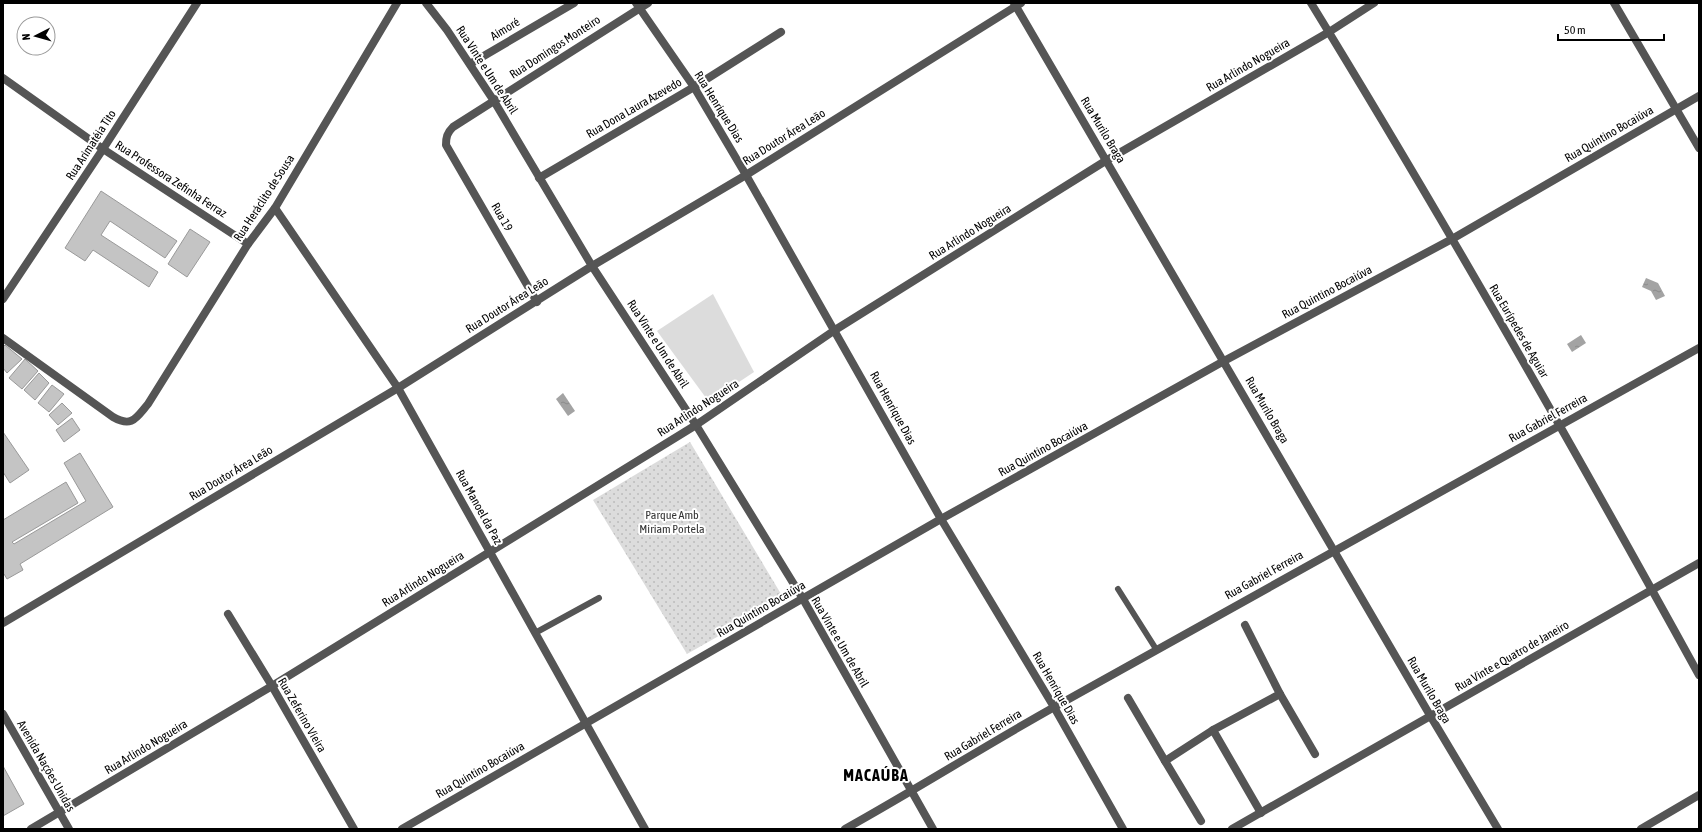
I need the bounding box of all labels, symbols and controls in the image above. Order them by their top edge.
street label: Rua Domingos Monteiro [507,12,603,82]
street label: Aimoré [488,15,522,43]
north arrow [16,16,56,56]
scale bar [1558,16,1664,42]
street label: Rua Vinte e Um de Abril [453,23,521,117]
text: 50 m [1564,23,1586,37]
text: N [20,33,32,41]
street label: Rua Arlindo Nogueira [1204,35,1292,95]
street label: Rua Henrique Dias [691,69,747,145]
street label: Rua Dona Laura Azevedo [584,75,685,141]
street label: Rua Murilo Braga [1078,94,1128,166]
street label: Rua Quintino Bocaiúva [1562,103,1656,165]
street label: Rua Doutor Área Leão [740,106,828,168]
street label: Rua Arimatéia Tito [63,107,119,183]
street label: Rua Professora Zefinha Ferraz [113,138,230,221]
street label: Rua Heráclito de Sousa [231,152,297,244]
street label: Rua 19 [488,200,516,234]
street label: Rua Arlindo Nogueira [926,201,1014,263]
street label: Rua Quintino Bocaiúva [1280,262,1374,322]
street label: Rua Doutor Área Leão [463,274,551,336]
street label: Rua Eurípedes de Aguiar [1486,282,1552,381]
street label: Rua Vinte e Um de Abril [624,297,692,391]
street label: Rua Henrique Dias [867,369,919,447]
street label: Rua Murilo Braga [1242,374,1292,446]
street label: Rua Arlindo Nogueira [655,377,741,439]
street label: Rua Gabriel Ferreira [1506,391,1590,445]
street label: Rua Quintino Bocaiúva [996,419,1090,479]
street label: Rua Doutor Área Leão [187,442,276,503]
street label: Rua Manoel da Paz [453,467,506,547]
park label: Parque Amb Miriam Portela [639,508,705,536]
street label: Rua Arlindo Nogueira [379,548,467,610]
street label: Rua Gabriel Ferreira [1222,548,1306,602]
street label: Rua Quintino Bocaiúva [714,578,808,640]
street label: Rua Vinte e Um de Abril [808,594,872,690]
street label: Rua Vinte e Quatro de Janeiro [1453,617,1572,694]
street label: Rua Henrique Dias [1030,649,1082,727]
street label: Rua Murilo Braga [1404,654,1454,726]
street label: Rua Zeferino Vieira [275,675,329,755]
street label: Rua Gabriel Ferreira [942,706,1024,764]
street label: Rua Arlindo Nogueira [102,717,190,777]
street label: Avenida Nações Unidas [14,718,78,814]
street label: Rua Quintino Bocaiúva [433,739,527,801]
district label: MACAÚBA [843,766,909,784]

